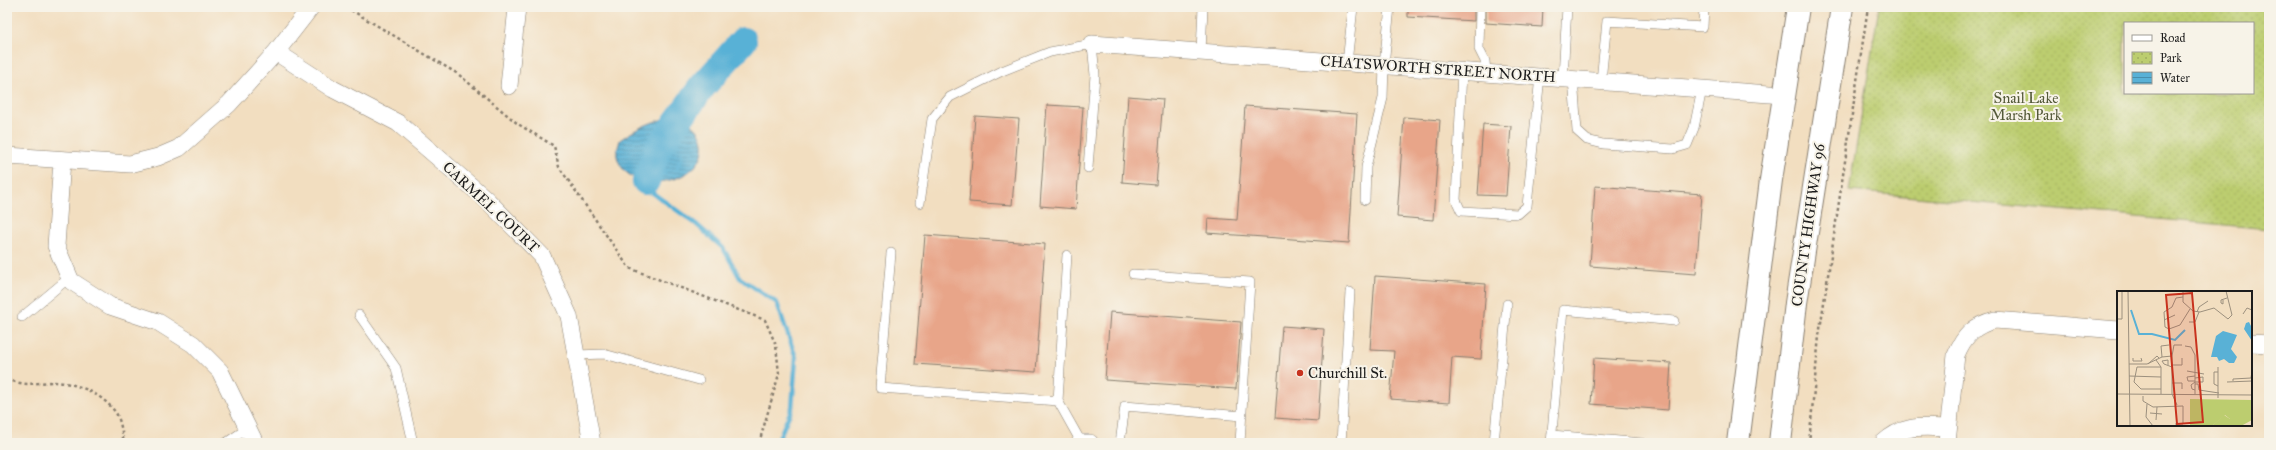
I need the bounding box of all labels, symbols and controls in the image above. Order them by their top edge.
legend [2124,22,2254,94]
text: Road [2160,31,2186,45]
text: Park [2160,51,2182,65]
street label: CHATSWORTH STREET NORTH [1320,52,1556,86]
text: Water [2160,71,2190,85]
park label: Snail Lake Marsh Park [1990,89,2062,124]
street label: COUNTY HIGHWAY 96 [1788,141,1829,307]
street label: CARMEL COURT [439,158,543,256]
inset map [2117,291,2252,426]
place label: Churchill St. [1308,364,1387,382]
marker: Churchill St. [1295,368,1305,378]

